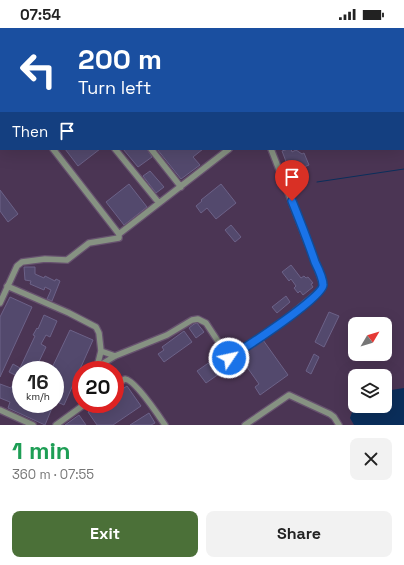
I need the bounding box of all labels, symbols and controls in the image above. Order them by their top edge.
text: 07:54 [20,5,61,24]
text: 200 m [78,41,162,77]
icon: left [12,44,64,96]
text: Turn left [78,76,151,99]
icon: arrive [56,120,78,142]
text: Then [12,122,48,141]
pin [275,160,309,201]
icon: arrive [281,166,303,188]
north arrow [348,317,392,361]
map controls [348,317,392,413]
position arrow [208,337,250,379]
speed limit sign: 20 [72,361,124,413]
text: 16 [27,369,49,395]
button: layers [348,369,392,413]
text: km/h [26,390,50,403]
text: 1 min [12,435,71,466]
button: close [350,438,392,480]
text: 360 m · 07:55 [12,466,94,483]
button: Exit [12,511,198,557]
button: Share [206,511,392,557]

